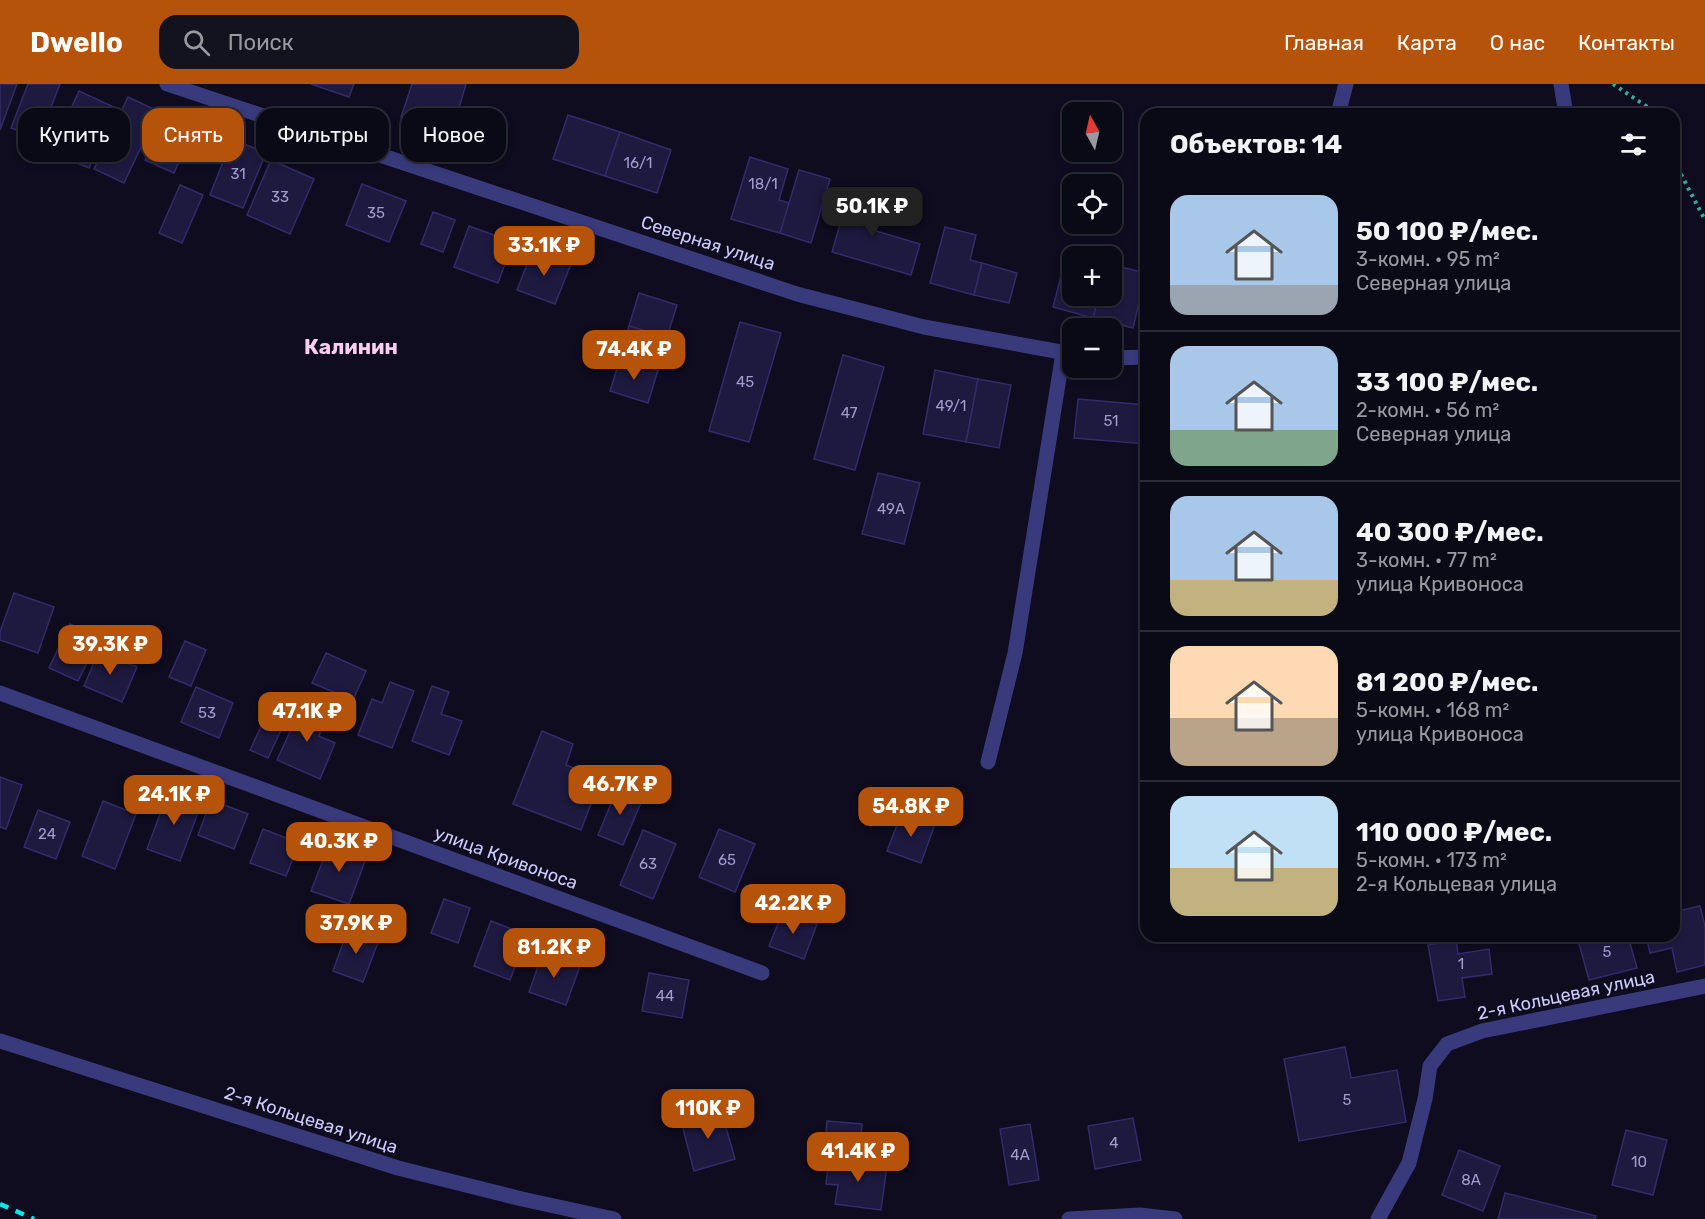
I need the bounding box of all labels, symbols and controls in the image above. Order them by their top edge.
search box [159,15,579,69]
text: Dwello [30,26,123,59]
icon: search [180,26,213,59]
text: Поиск [228,29,294,56]
text: Главная [1284,30,1364,55]
text: Карта [1397,30,1457,55]
text: О нас [1490,30,1545,55]
text: Контакты [1578,30,1675,55]
north arrow [1062,102,1122,162]
map controls [1062,102,1122,378]
chip: Купить [18,108,130,162]
chip: Снять [142,108,244,162]
chip: Фильтры [256,108,389,162]
chip: Новое [401,108,506,162]
icon: filters [1617,128,1650,161]
text: Объектов: 14 [1170,129,1342,160]
house number: 16/1 [624,154,653,172]
house number: 31 [230,165,246,183]
button: locate [1062,174,1122,234]
house number: 18/1 [748,175,778,193]
pin: 50.1K ₽ [817,187,927,238]
house number: 33 [271,188,289,206]
text: 50.1K ₽ [836,194,908,218]
house number: 35 [367,204,385,222]
street label: Северная улица [638,211,778,275]
text: 50 100 ₽/мес. [1356,216,1538,247]
icon: home [1218,219,1290,291]
pin: 33.1K ₽ [489,226,599,277]
text: 33.1K ₽ [508,233,580,257]
button: + [1062,246,1122,306]
text: 3-комн. · 95 m² [1356,247,1500,271]
text: Северная улица [1356,271,1511,295]
button: − [1062,318,1122,378]
pin: 74.4K ₽ [579,330,689,381]
district label: Калинин [304,334,398,359]
text: 74.4K ₽ [596,337,672,361]
text: 33 100 ₽/мес. [1356,367,1538,398]
icon: home [1218,370,1290,442]
house number: 45 [736,373,754,391]
house number: 49/1 [936,397,966,415]
text: 2-комн. · 56 m² [1356,398,1499,422]
house number: 47 [841,404,858,422]
house number: 51 [1103,412,1119,430]
text: Северная улица [1356,422,1511,446]
house number: 49А [877,500,905,518]
text: 40 300 ₽/мес. [1356,517,1544,548]
icon: home [1218,520,1290,592]
text: 3-комн. · 77 m² [1356,548,1497,572]
text: улица Кривоноса [1356,572,1524,596]
pin: 39.3K ₽ [55,625,165,676]
text: 39.3K ₽ [72,632,148,656]
text: 81 200 ₽/мес. [1356,667,1538,698]
icon: home [1218,670,1290,742]
pin: 47.1K ₽ [252,692,362,743]
text: 5-комн. · 168 m² [1356,698,1509,722]
text: 47.1K ₽ [272,699,342,723]
house number: 53 [198,704,216,722]
text: улица Кривоноса [1356,722,1524,746]
pin: 46.7K ₽ [565,765,675,816]
text: 46.7K ₽ [582,772,658,796]
pin: 24.1K ₽ [119,775,229,826]
text: 24.1K ₽ [138,782,210,806]
pin: 54.8K ₽ [856,787,966,838]
text: 54.8K ₽ [872,794,950,818]
text: 110 000 ₽/мес. [1356,817,1552,848]
icon: home [1218,820,1290,892]
pin: 40.3K ₽ [284,822,394,873]
street label: улица Кривоноса [431,822,581,894]
house number: 24 [38,825,56,843]
text: 40.3K ₽ [300,829,378,853]
text: 5-комн. · 173 m² [1356,848,1507,872]
house number: 65 [718,851,736,869]
house number: 63 [639,855,657,873]
text: 2-я Кольцевая улица [1356,872,1557,896]
pin: 42.2K ₽ [738,884,848,935]
text: 42.2K ₽ [754,891,832,915]
pin: 37.9K ₽ [301,904,411,955]
text: 37.9K ₽ [319,911,393,935]
pin: 81.2K ₽ [499,928,609,979]
text: 81.2K ₽ [517,935,591,959]
house number: 5 [1603,943,1612,961]
house number: 1 [1458,955,1464,973]
street label: 2-я Кольцевая улица [1475,965,1657,1025]
house number: 44 [656,987,674,1005]
street label: 2-я Кольцевая улица [222,1082,400,1158]
pin: 110K ₽ [659,1089,757,1140]
house number: 5 [1343,1091,1352,1109]
text: 110K ₽ [675,1096,741,1120]
pin: 41.4K ₽ [803,1132,913,1183]
house number: 4 [1109,1134,1119,1152]
text: 41.4K ₽ [821,1139,895,1163]
house number: 4А [1010,1146,1030,1164]
house number: 10 [1631,1153,1647,1171]
house number: 8А [1461,1171,1481,1189]

